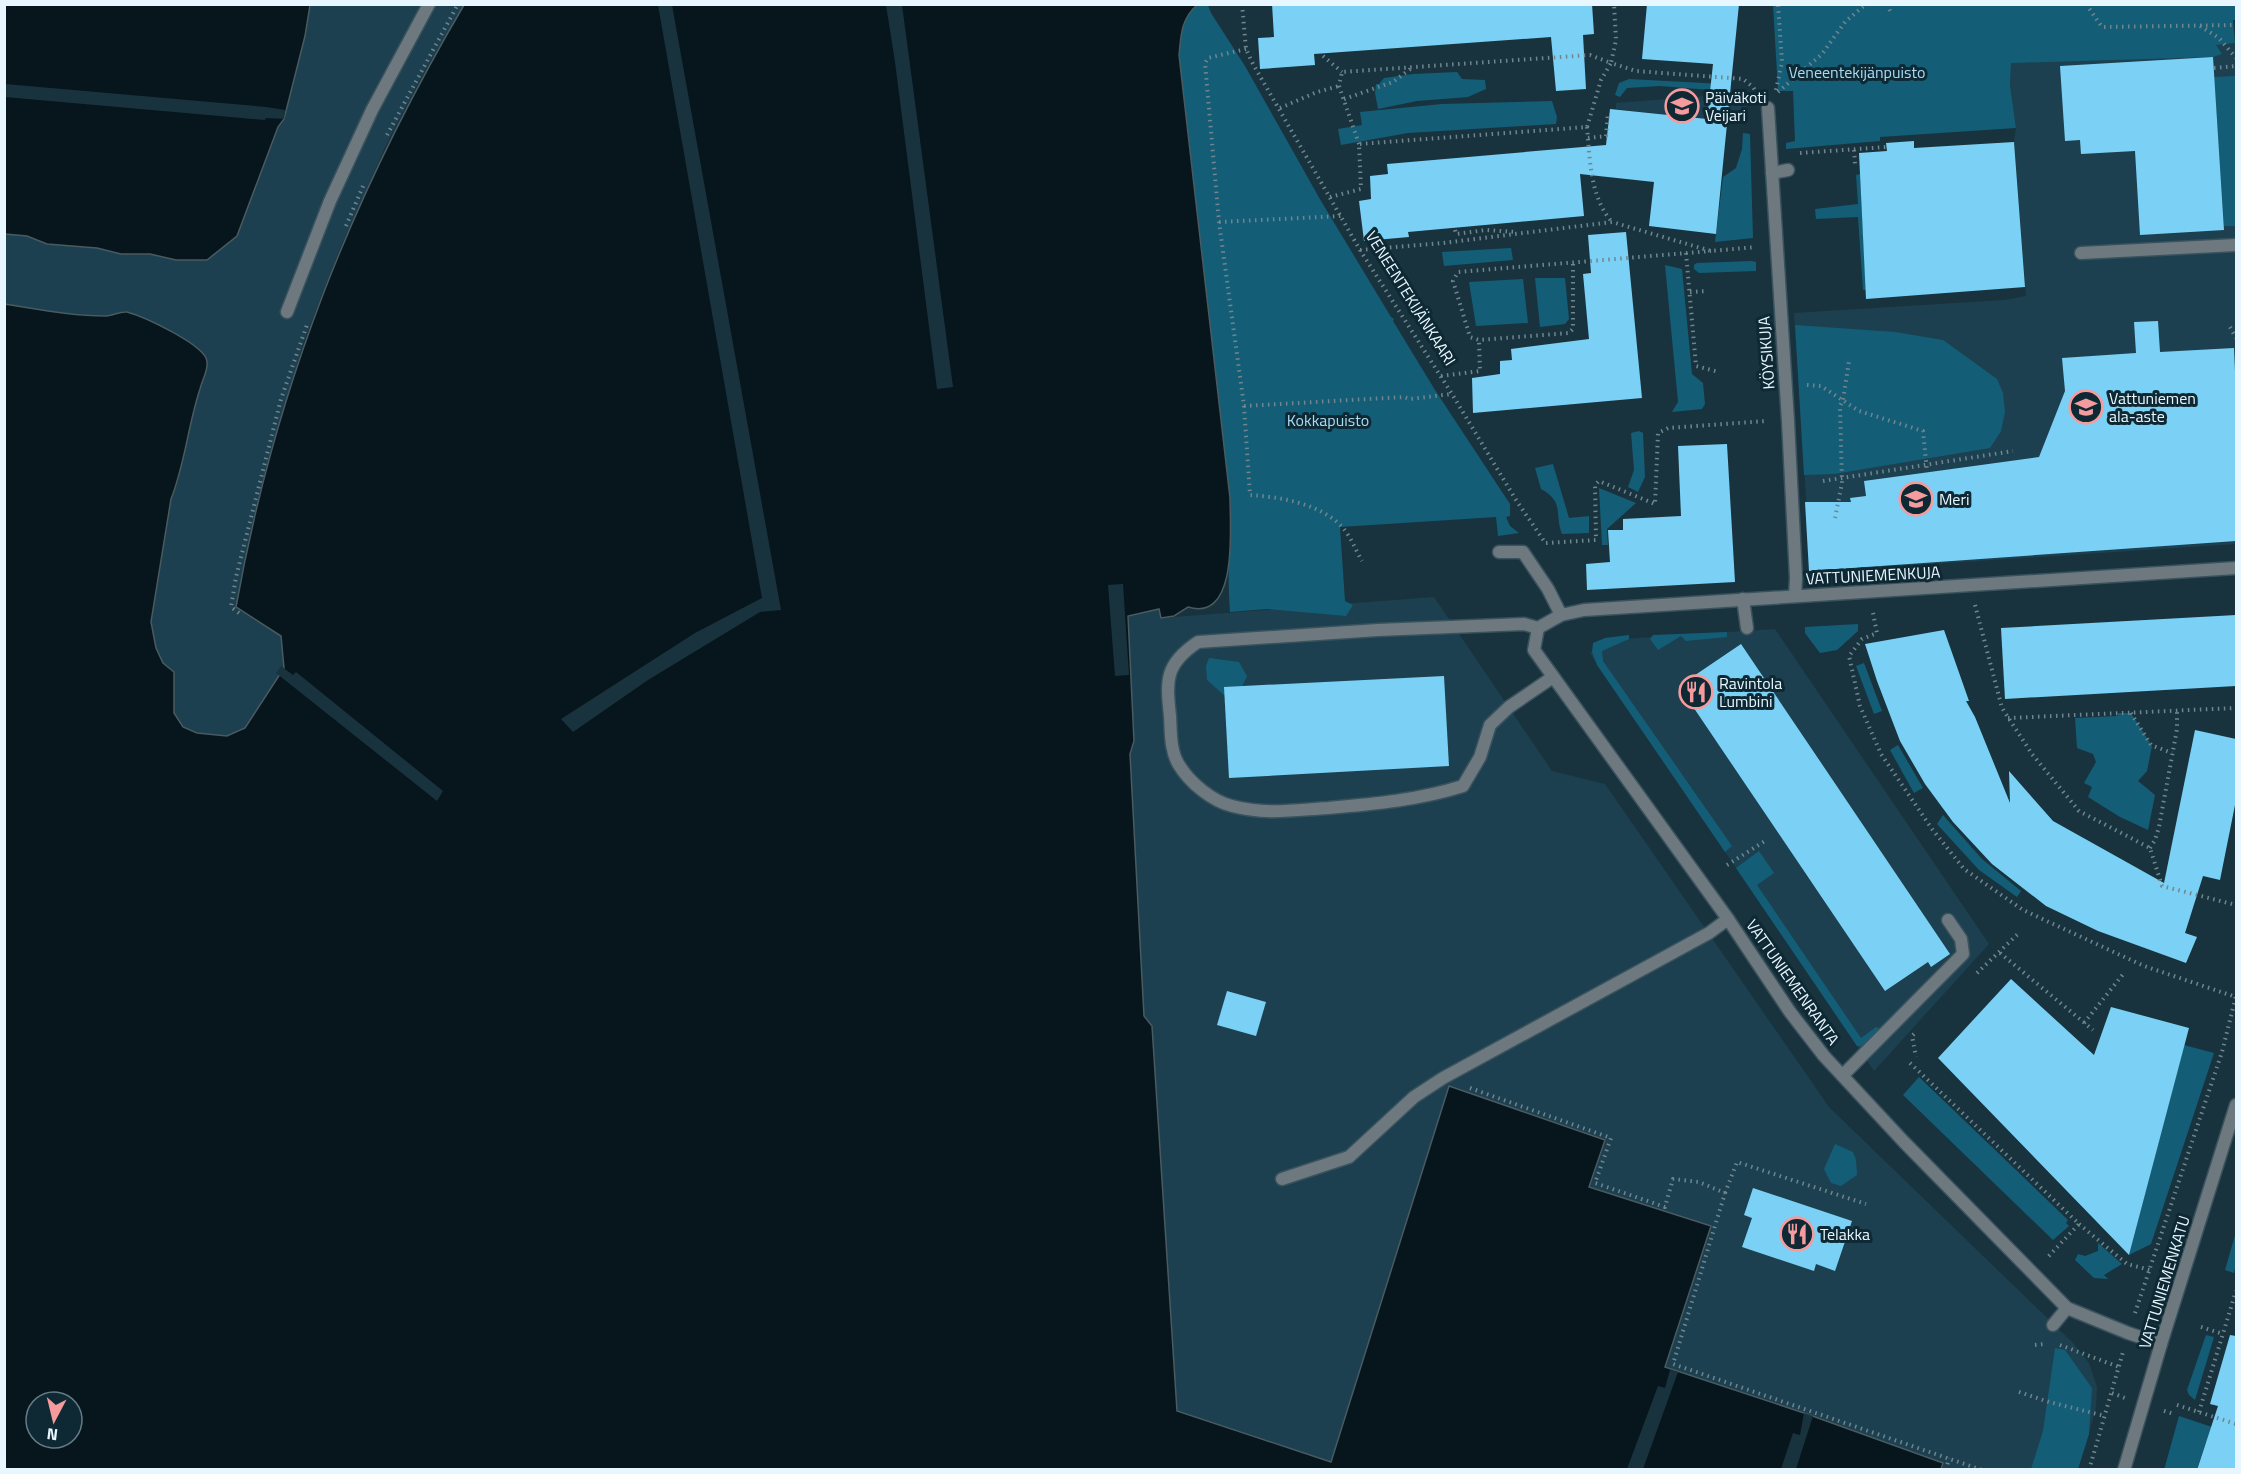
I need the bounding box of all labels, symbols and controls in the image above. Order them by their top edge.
park label: Veneentekijänpuisto [1788,60,1926,84]
place label: Päiväkoti Veijari [1705,85,1766,127]
school or university icon: Päiväkoti Veijari [1664,88,1700,124]
street label: VENEENTEKIJÄNKAARI [1360,226,1462,370]
street label: KÖYSIKUJA [1751,315,1781,390]
place label: Vattuniemen ala-aste [2109,386,2196,428]
school or university icon: Vattuniemen ala-aste [2068,389,2104,425]
park label: Kokkapuisto [1287,408,1369,432]
school or university icon: Meri [1898,481,1934,517]
place label: Meri [1939,487,1969,511]
street label: VATTUNIEMENKUJA [1805,559,1941,591]
place label: Ravintola Lumbini [1719,671,1782,713]
restaurant icon: Ravintola Lumbini [1678,674,1714,710]
street label: VATTUNIEMENRANTA [1740,914,1846,1050]
street label: VATTUNIEMENKATU [2132,1212,2196,1352]
restaurant icon: Telakka [1779,1216,1815,1252]
place label: Telakka [1820,1222,1870,1246]
north arrow [24,1390,84,1450]
text: N [45,1422,59,1447]

